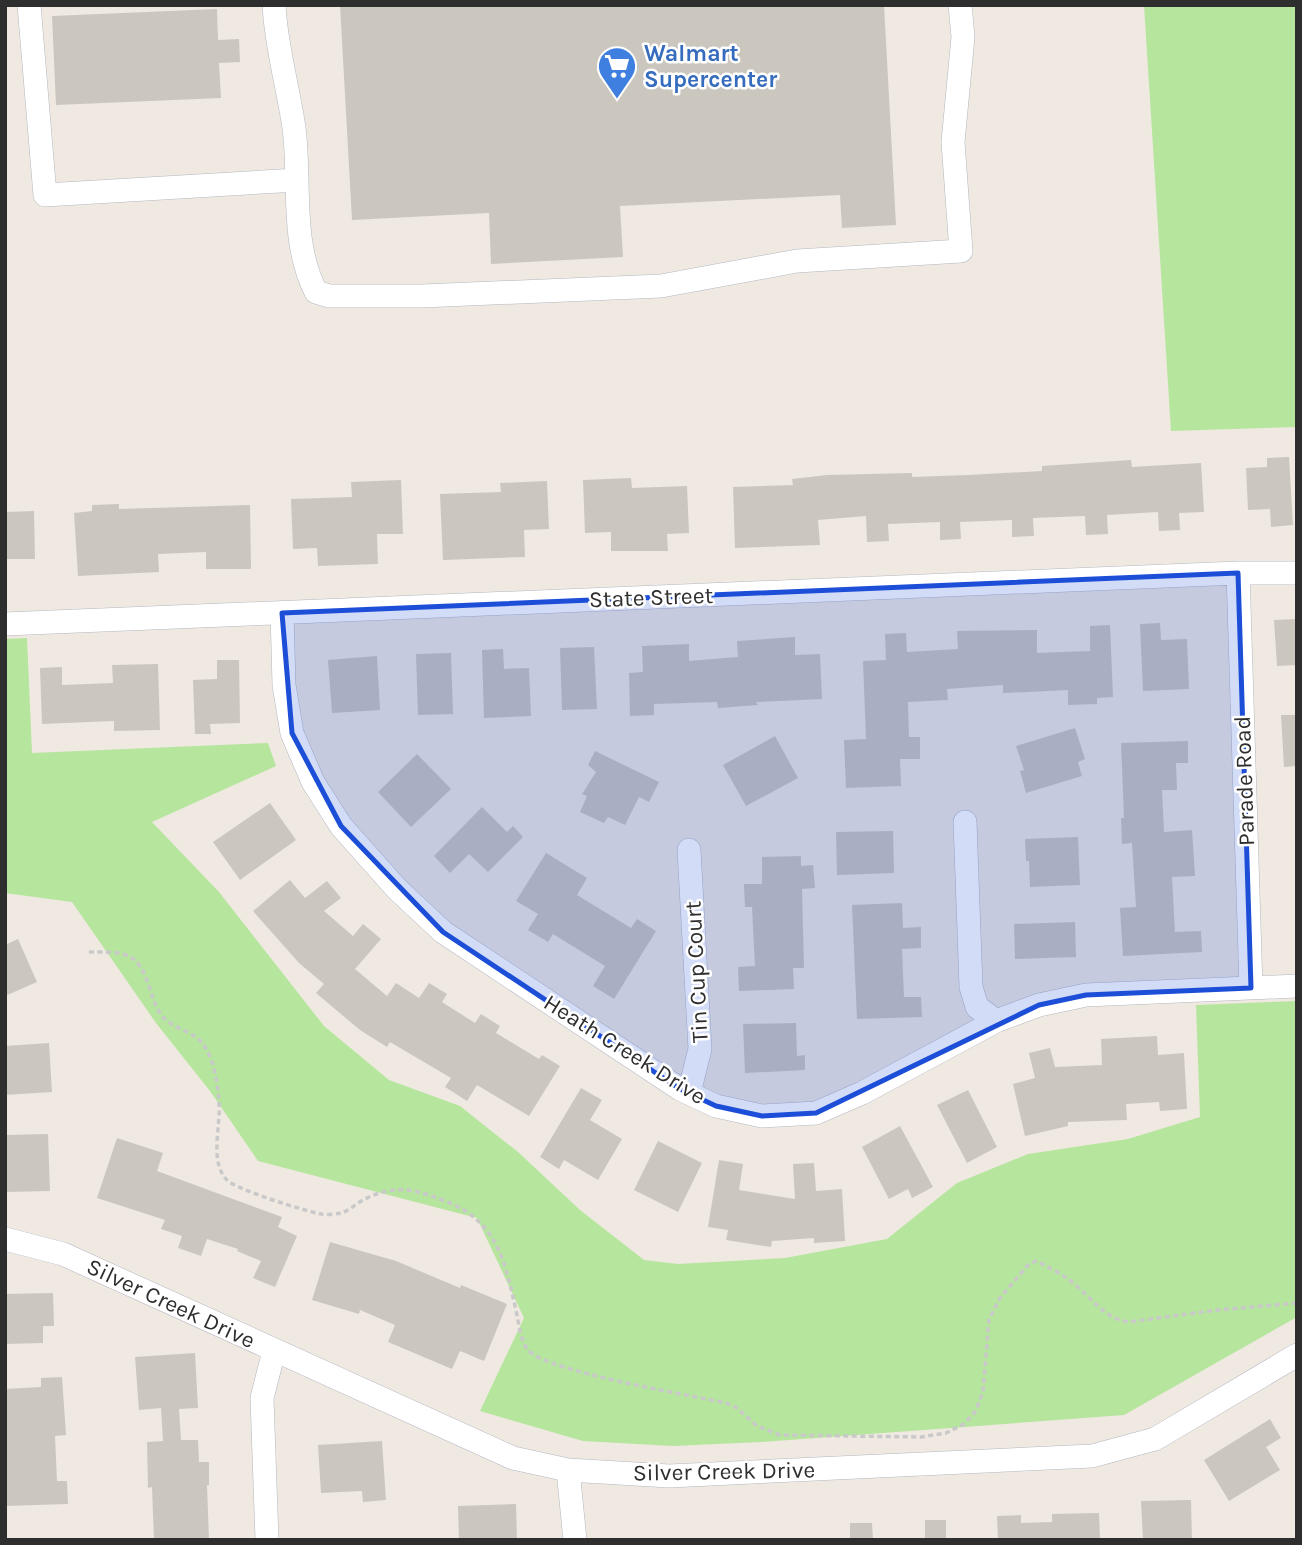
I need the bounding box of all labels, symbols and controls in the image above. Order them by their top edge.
place label: Walmart Supercenter [644,40,777,93]
supermarket icon: Walmart Supercenter [596,45,638,100]
street label: State Street [588,582,714,613]
street label: Parade Road [1229,715,1260,847]
street label: Tin Cup Court [679,900,714,1044]
street label: Heath Creek Drive [539,989,711,1110]
street label: Silver Creek Drive [82,1253,259,1354]
street label: Silver Creek Drive [633,1456,815,1487]

